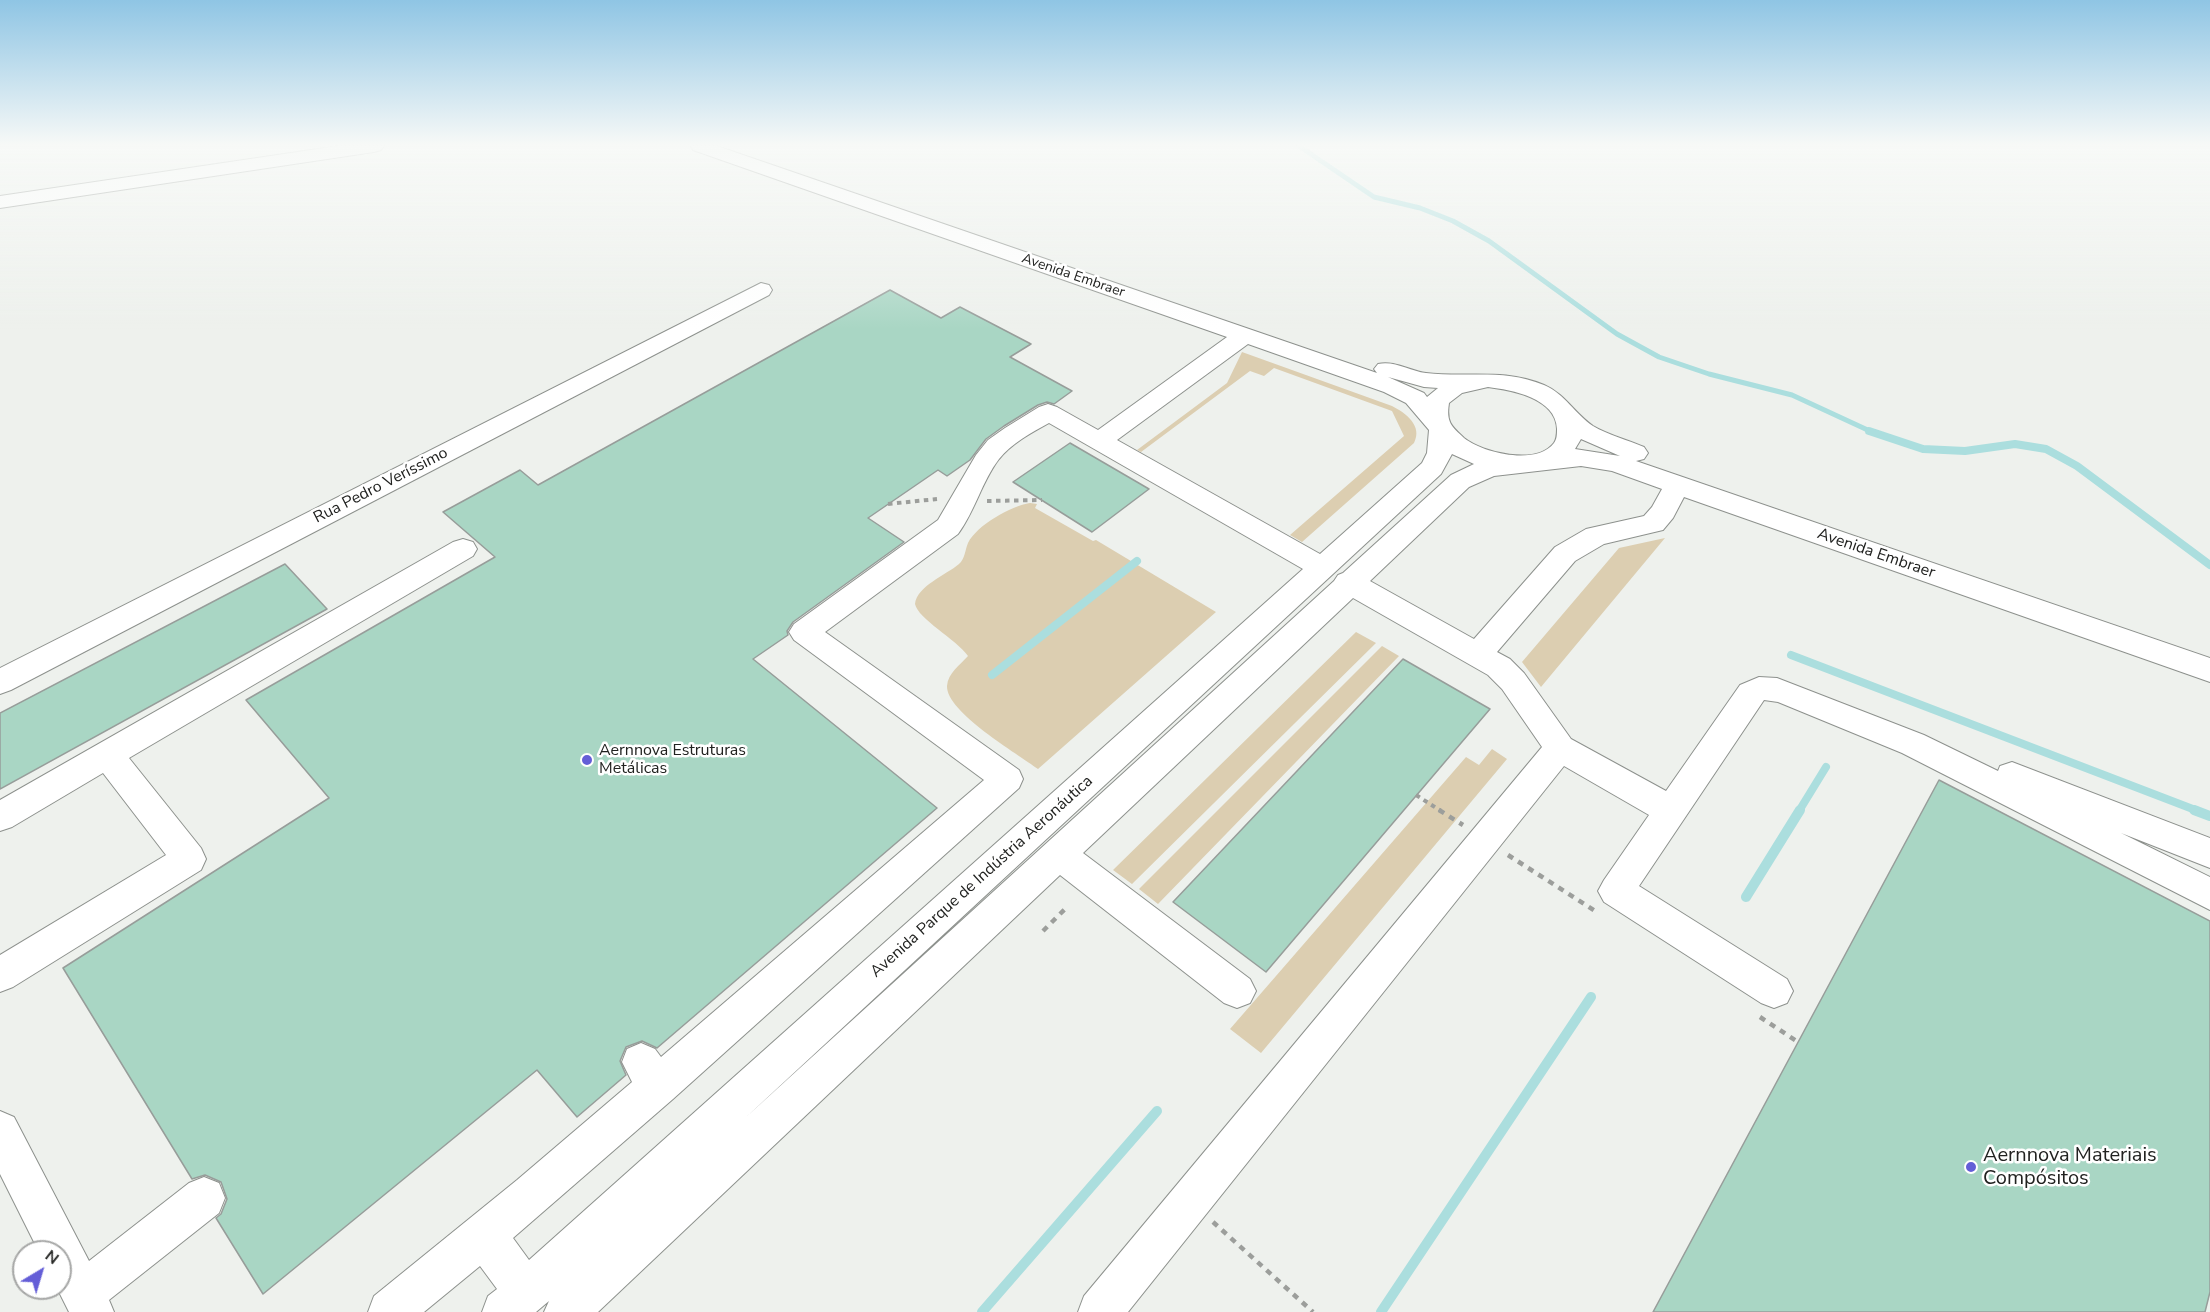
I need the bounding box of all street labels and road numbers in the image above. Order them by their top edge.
street label: Avenida Embraer [1019,250,1127,302]
street label: Rua Pedro Veríssimo [311,444,451,528]
street label: Avenida Embraer [1815,525,1937,583]
street label: Avenida Parque de Indústria Aeronáutica [867,772,1097,982]

